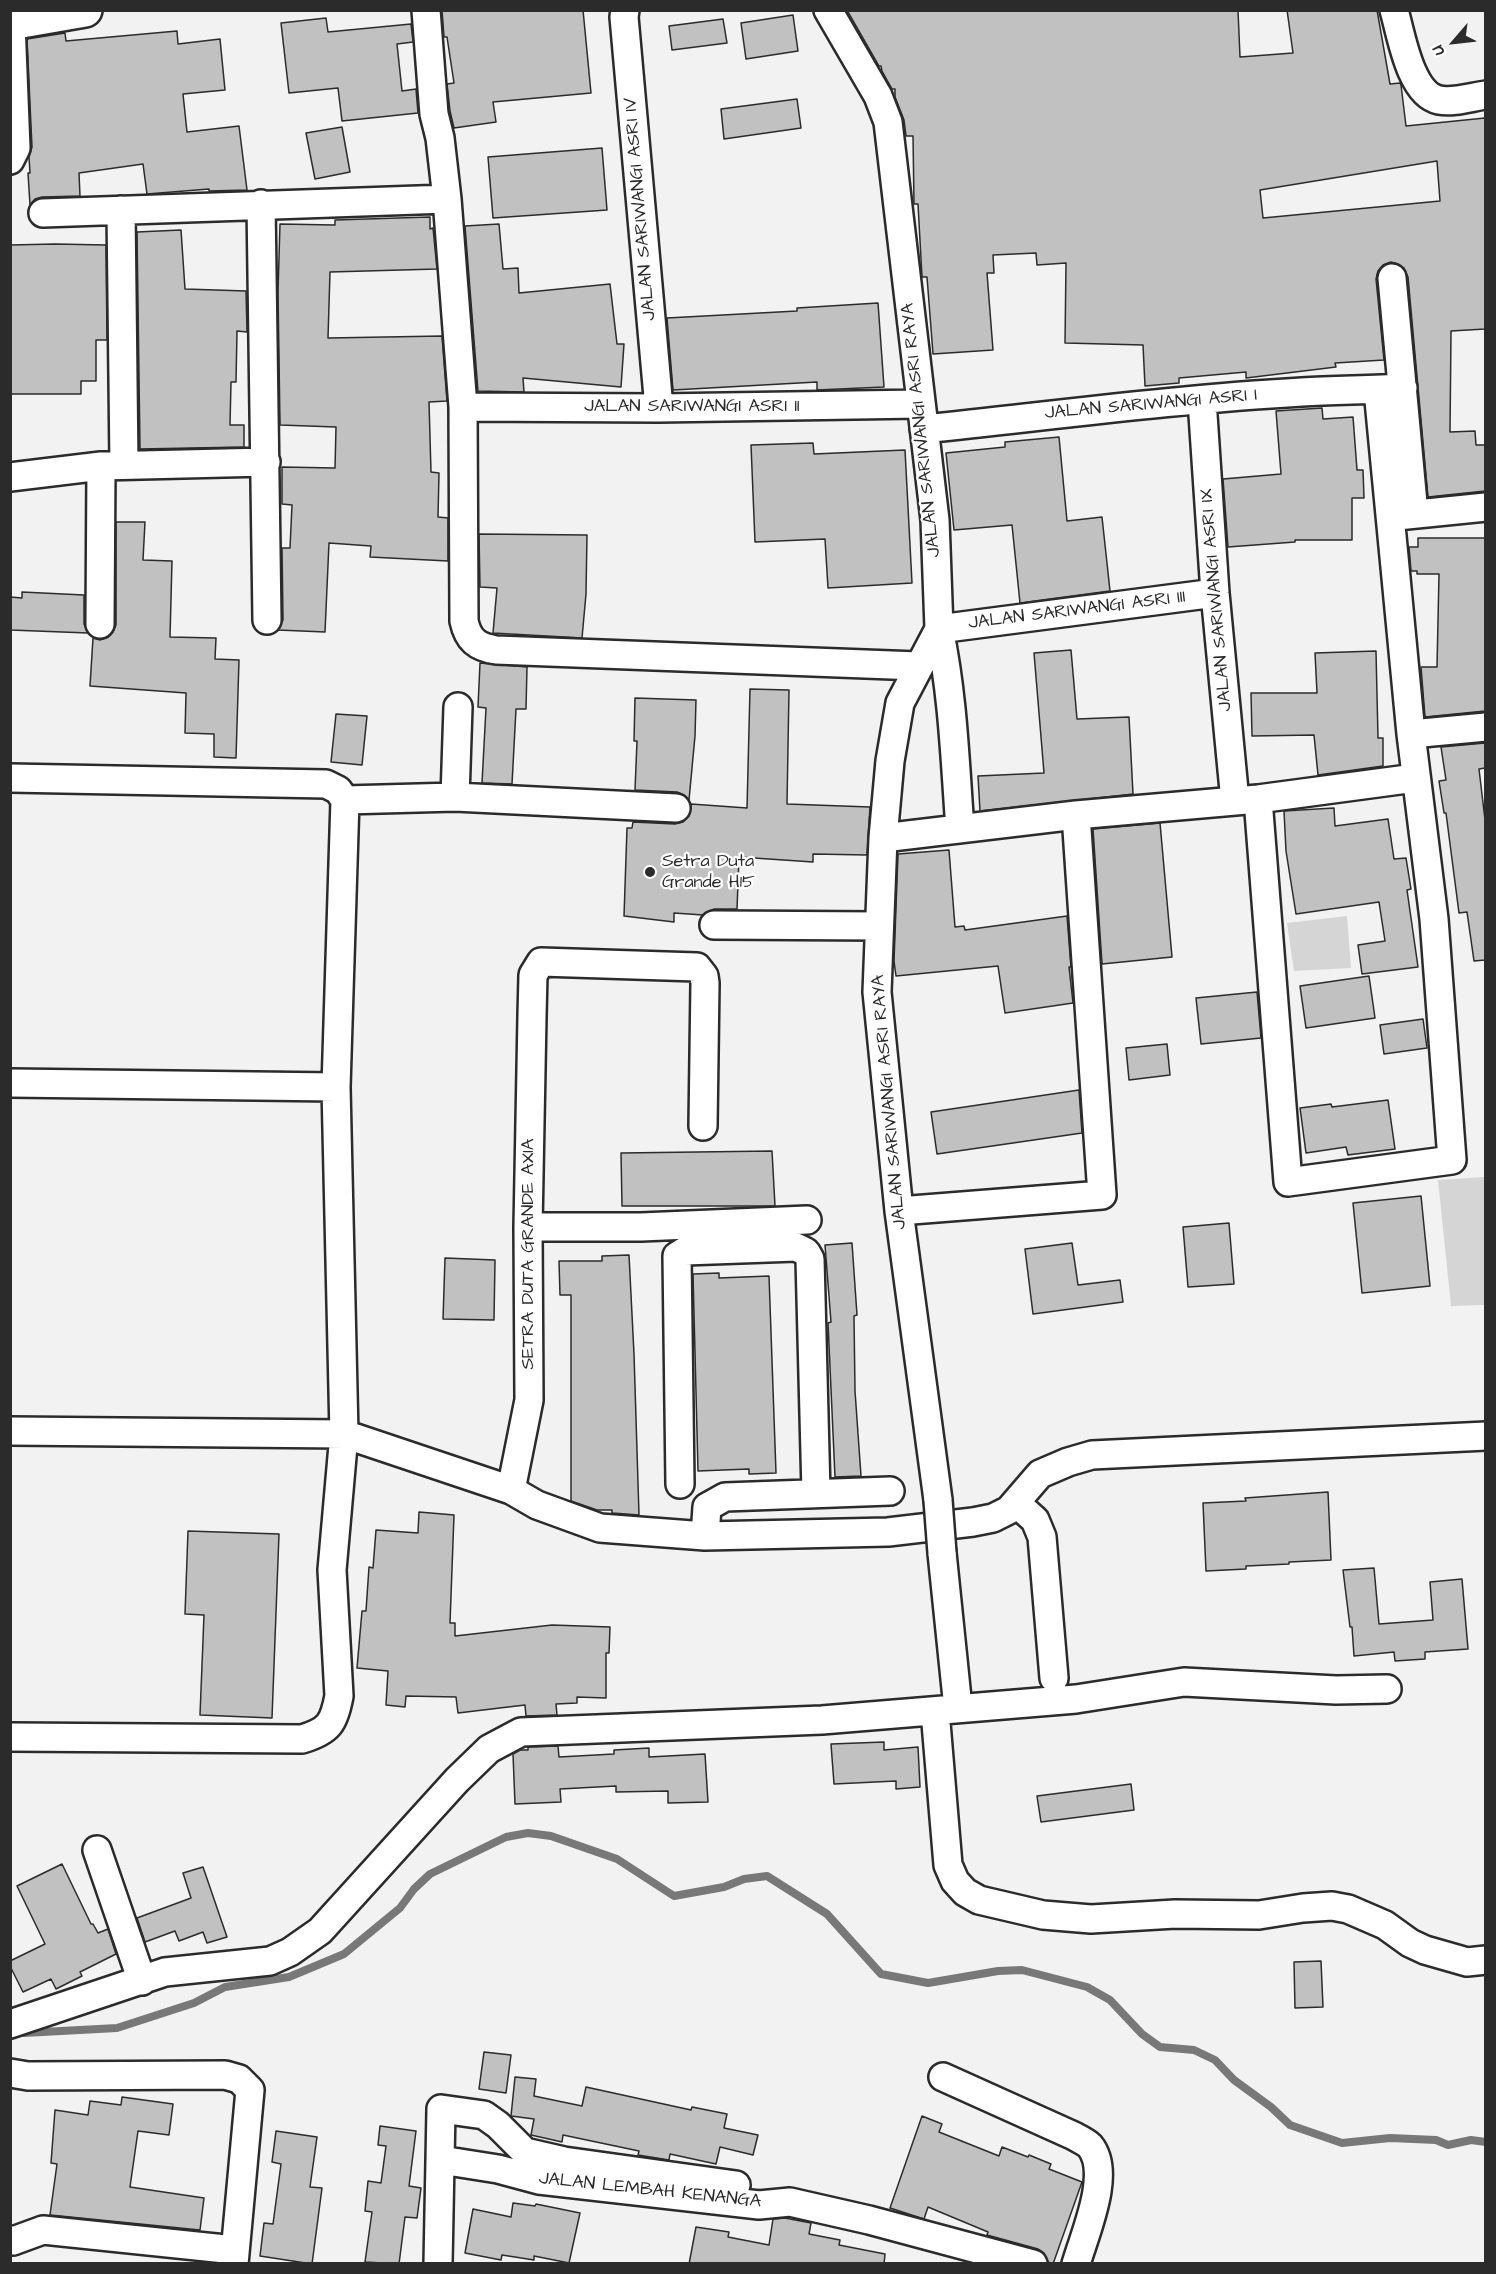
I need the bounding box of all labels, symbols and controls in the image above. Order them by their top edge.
north arrow [1424,12,1484,72]
text: U [1426,41,1450,60]
street label: JALAN SARIWANGI ASRI IV [620,96,662,322]
street label: JALAN SARIWANGI ASRI RAYA [898,302,946,558]
street label: JALAN SARIWANGI ASRI I [1044,385,1258,425]
street label: JALAN SARIWANGI ASRI II [584,396,800,418]
street label: JALAN SARIWANGI ASRI IX [1196,488,1238,712]
street label: JALAN SARIWANGI ASRI III [967,587,1187,635]
place label: Setra Duta Grande H15 [662,851,755,894]
marker: Setra Duta Grande H15 [643,865,657,879]
street label: JALAN SARIWANGI ASRI RAYA [868,974,912,1230]
street label: SETRA DUTA GRANDE AXIA [518,1139,540,1369]
street label: JALAN LEMBAH KENANGA [538,2169,762,2213]

